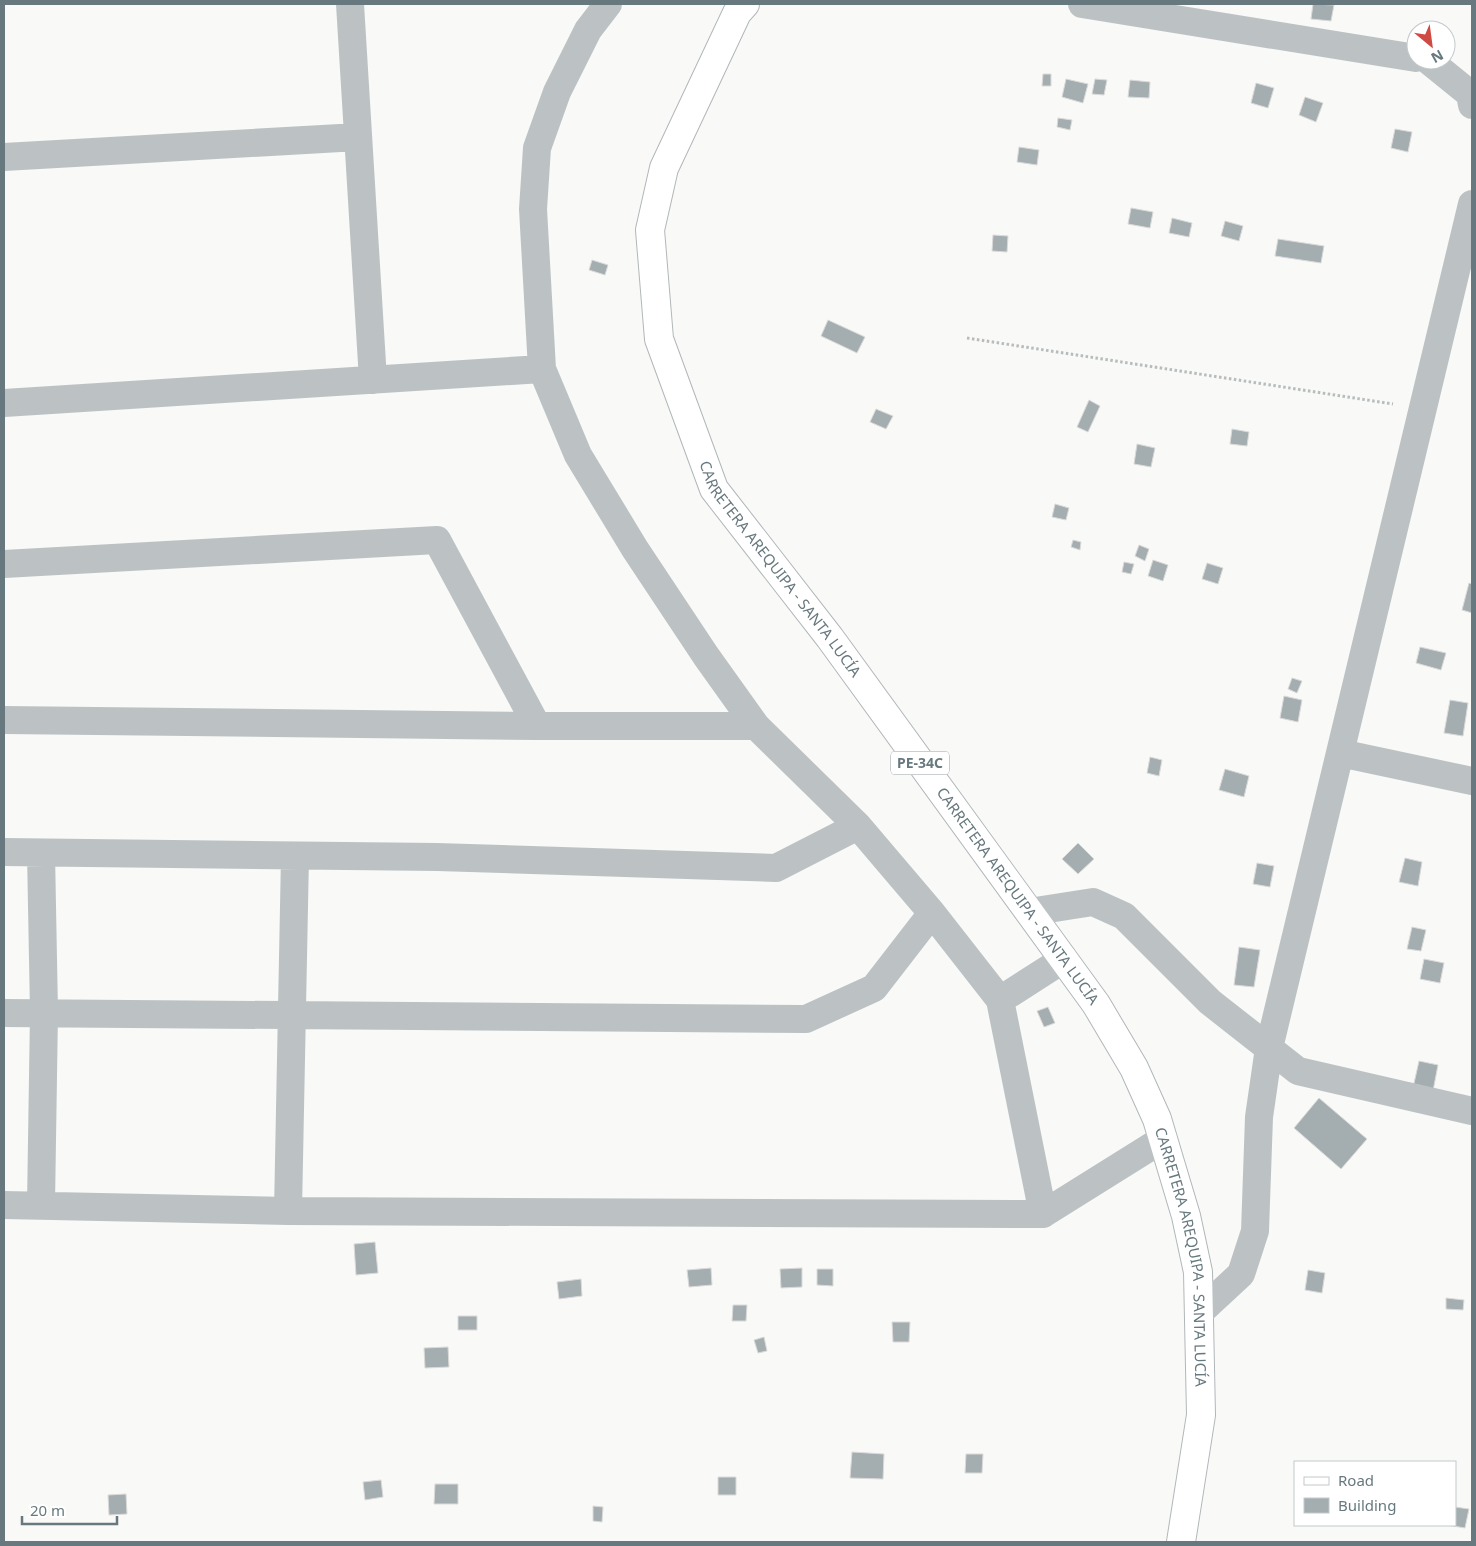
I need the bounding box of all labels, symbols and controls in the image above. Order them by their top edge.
north arrow [1406,20,1456,70]
text: N [1428,46,1447,68]
street label: CARRETERA AREQUIPA - SANTA LUCÍA [696,458,866,681]
road number: PE-34C [891,751,949,774]
street label: CARRETERA AREQUIPA - SANTA LUCÍA [933,783,1104,1009]
street label: CARRETERA AREQUIPA - SANTA LUCÍA [1151,1125,1211,1387]
legend [1294,1461,1456,1526]
text: Road [1338,1470,1374,1490]
scale bar [22,1494,118,1526]
text: Building [1338,1495,1396,1515]
text: 20 m [30,1500,65,1520]

